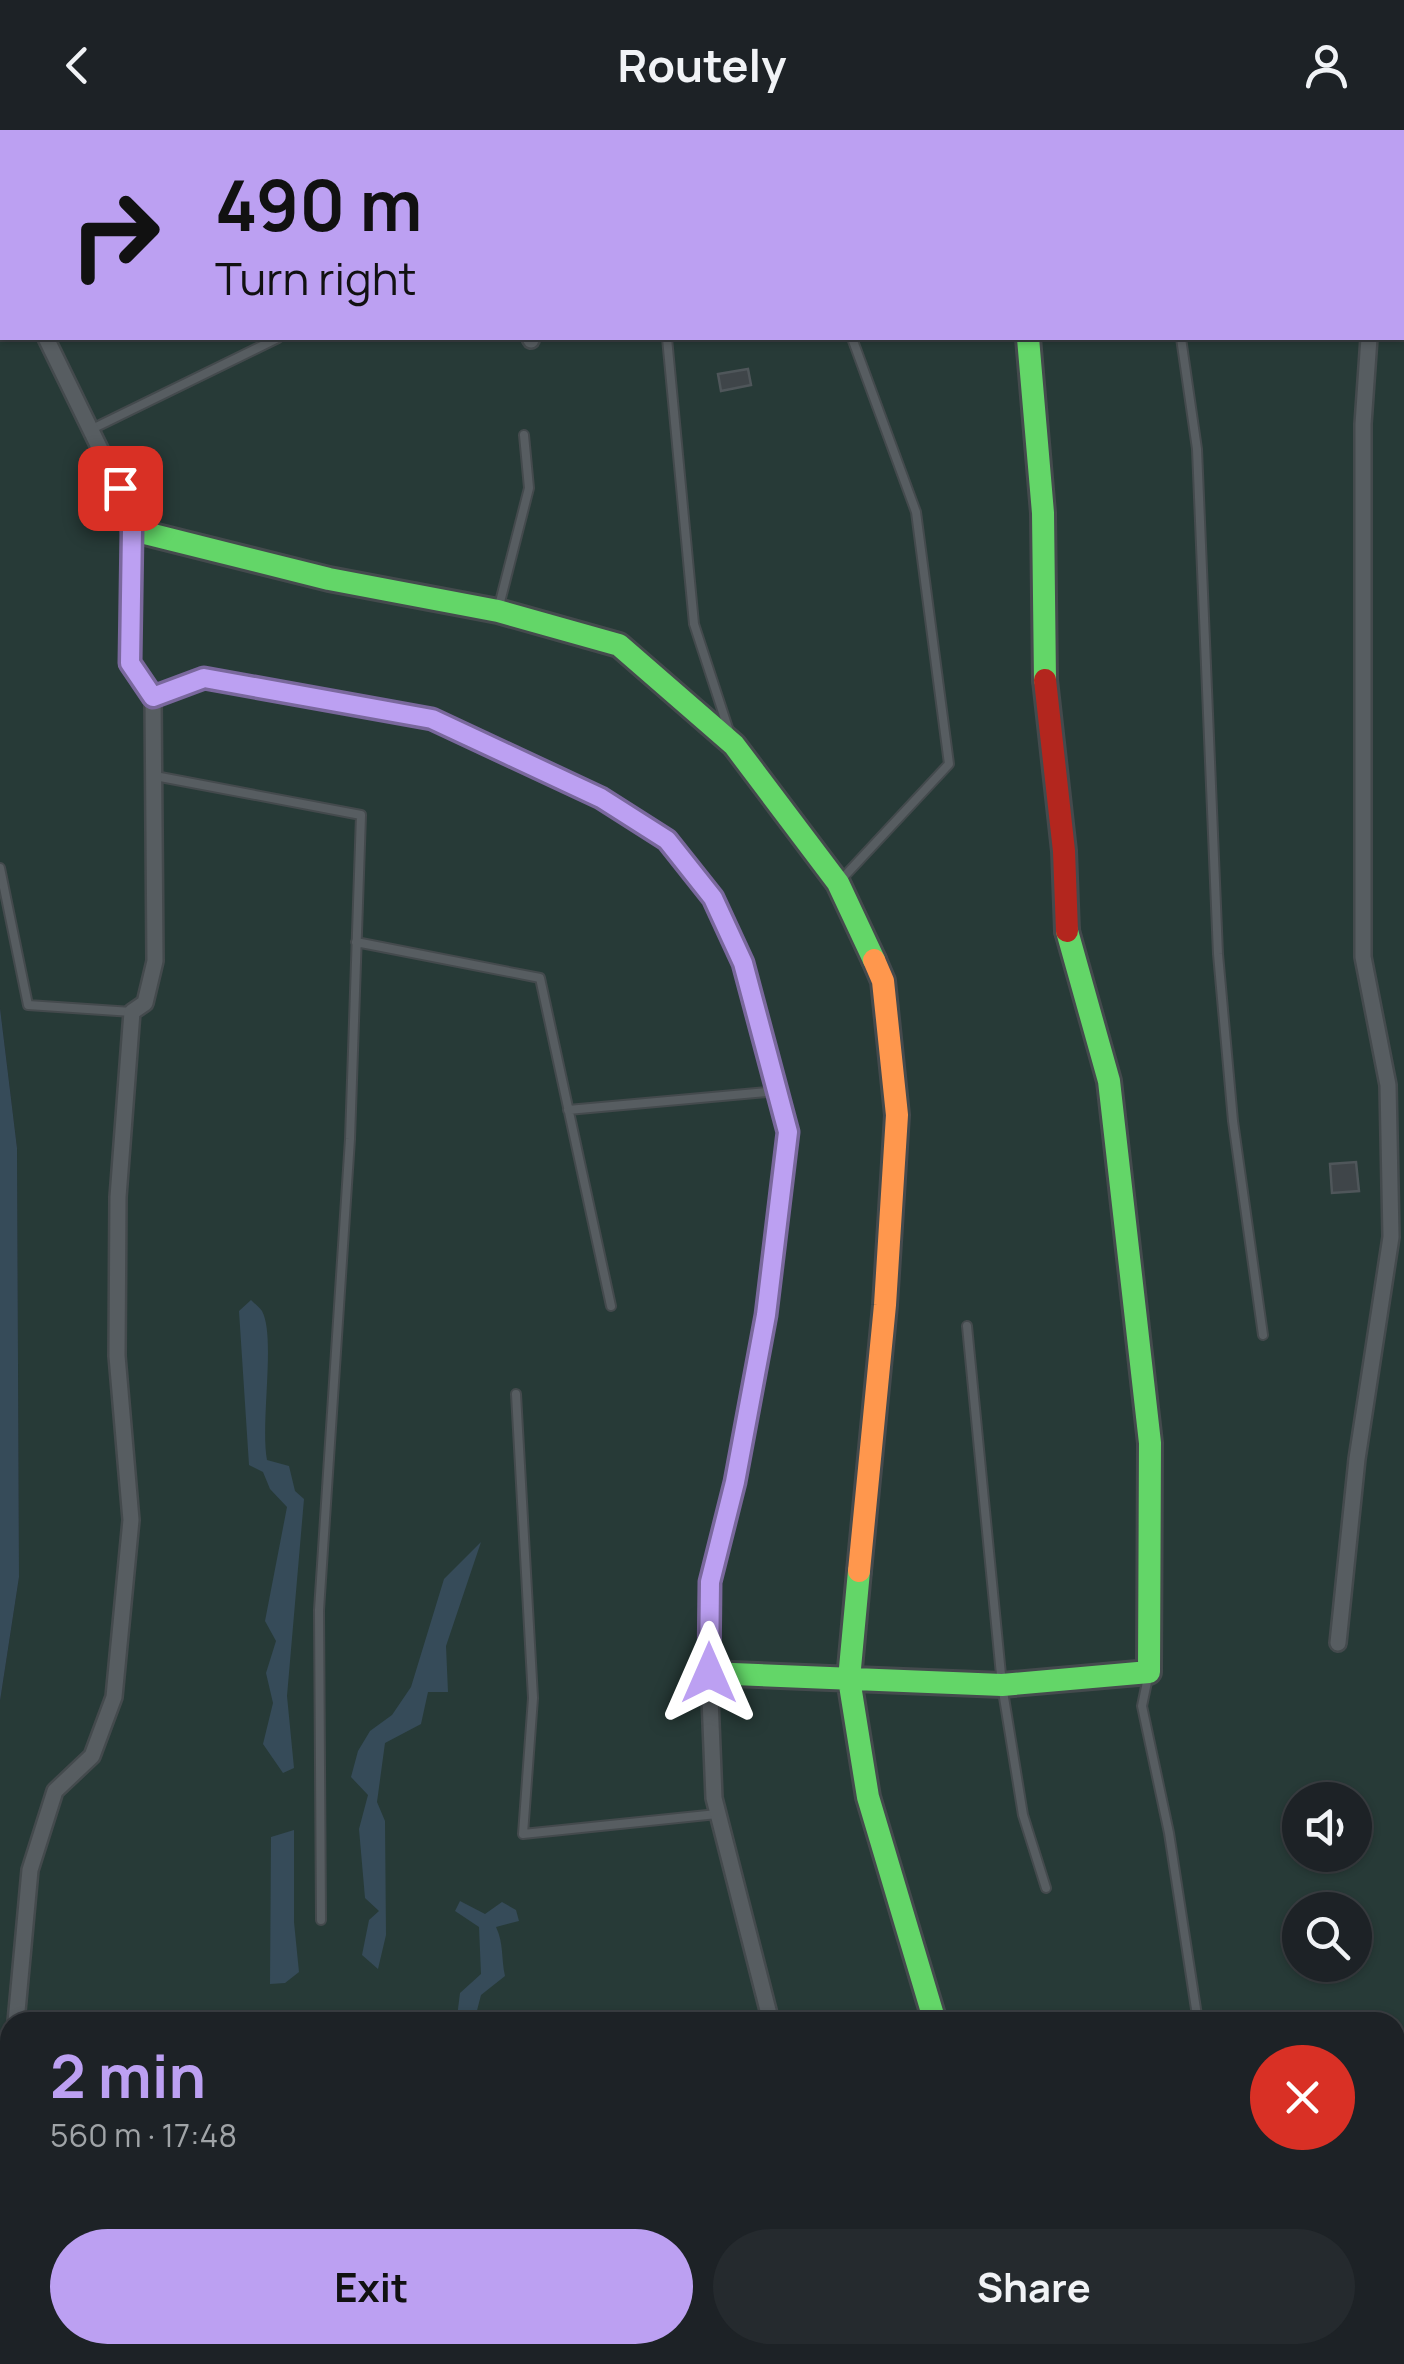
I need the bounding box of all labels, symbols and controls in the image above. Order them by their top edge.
text: Routely [618,34,786,96]
icon: back [50,38,105,93]
icon: person [1299,38,1354,93]
text: 490 m [215,156,422,252]
icon: right [50,170,180,300]
text: Turn right [215,247,416,309]
pin [78,446,163,531]
icon: arrive [93,461,148,516]
position arrow [657,1621,761,1725]
map controls [1282,1782,1372,1982]
button: sound [1282,1782,1372,1872]
button: search [1282,1892,1372,1982]
text: 2 min [50,2034,206,2116]
button: close [1250,2045,1355,2150]
text: 560 m · 17:48 [50,2113,237,2157]
button: Exit [50,2229,693,2344]
button: Share [713,2229,1355,2344]

